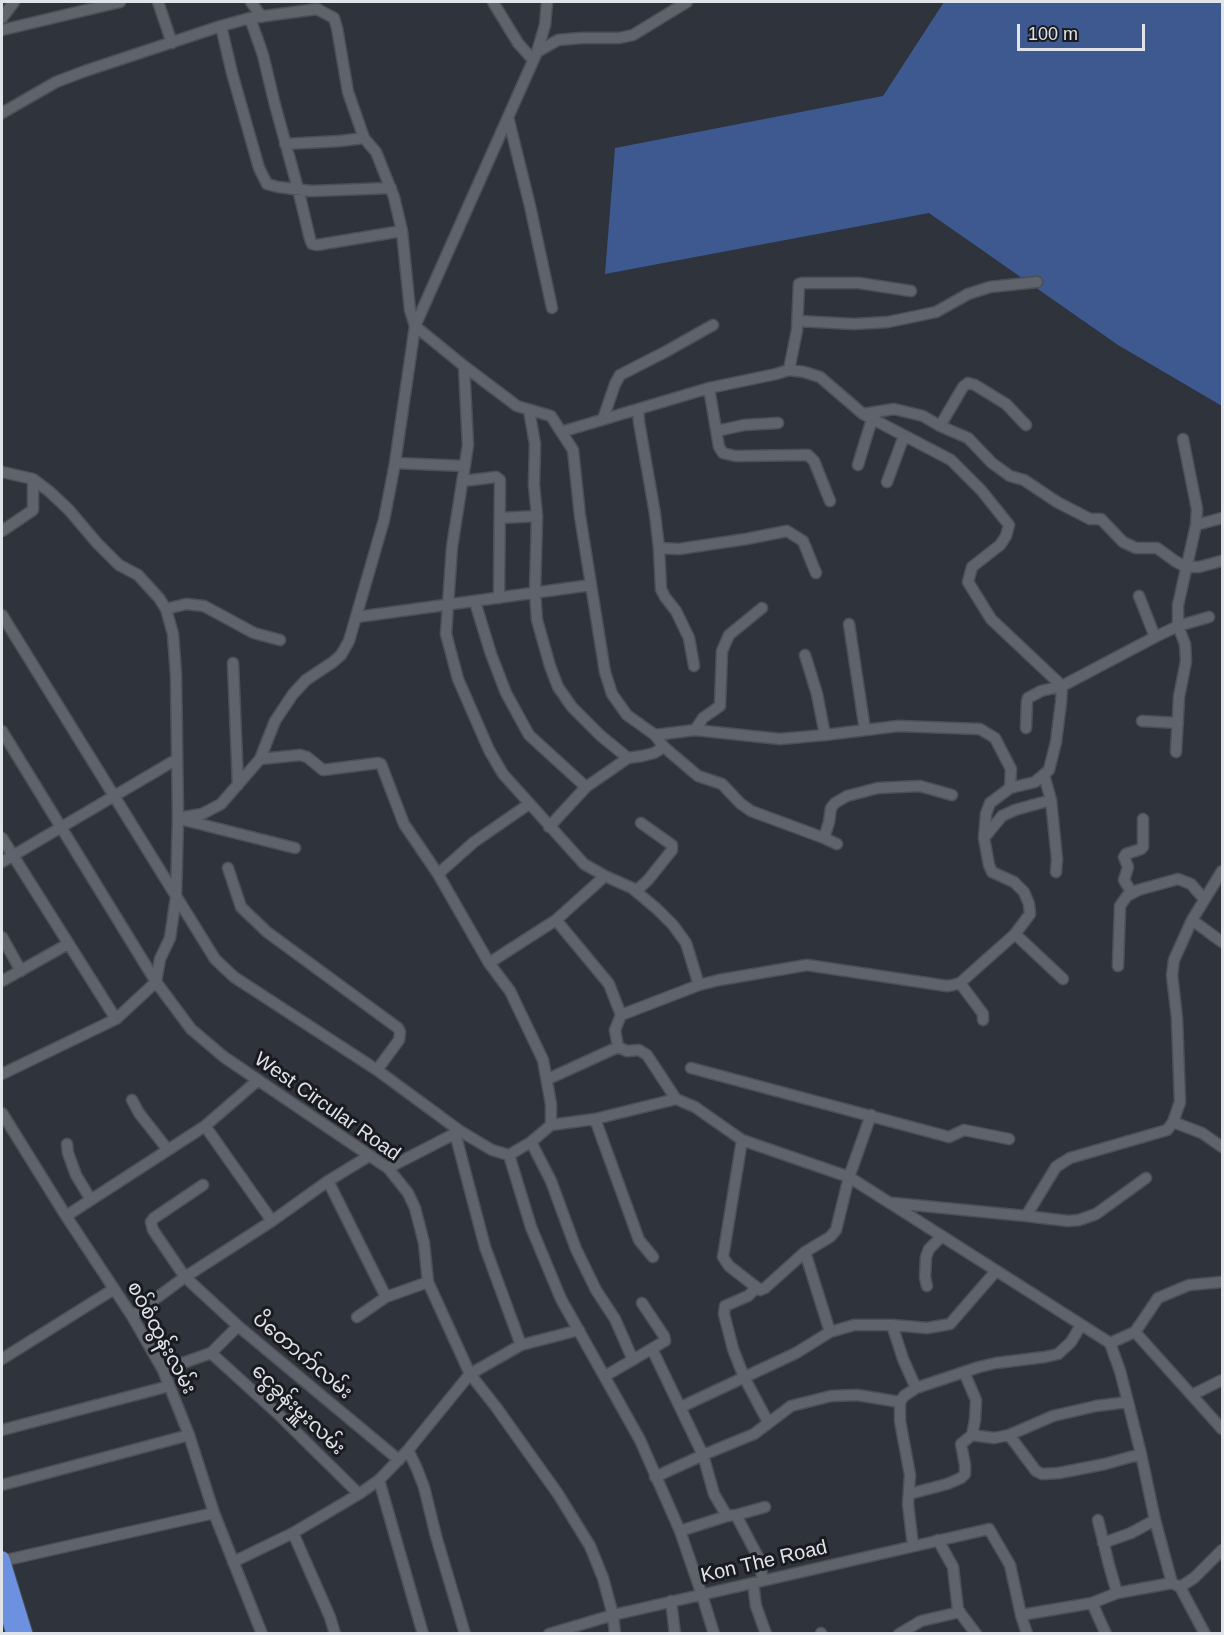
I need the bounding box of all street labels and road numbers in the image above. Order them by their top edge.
street label: West Circular Road [249,1048,405,1166]
street label: စဝ်စံထွန်းလမ်း [121,1278,201,1398]
street label: ပိတောက်လမ်း [247,1307,357,1405]
street label: ငွေခွန်းမှူးလမ်း [246,1359,350,1461]
street label: Kon The Road [698,1536,830,1588]

